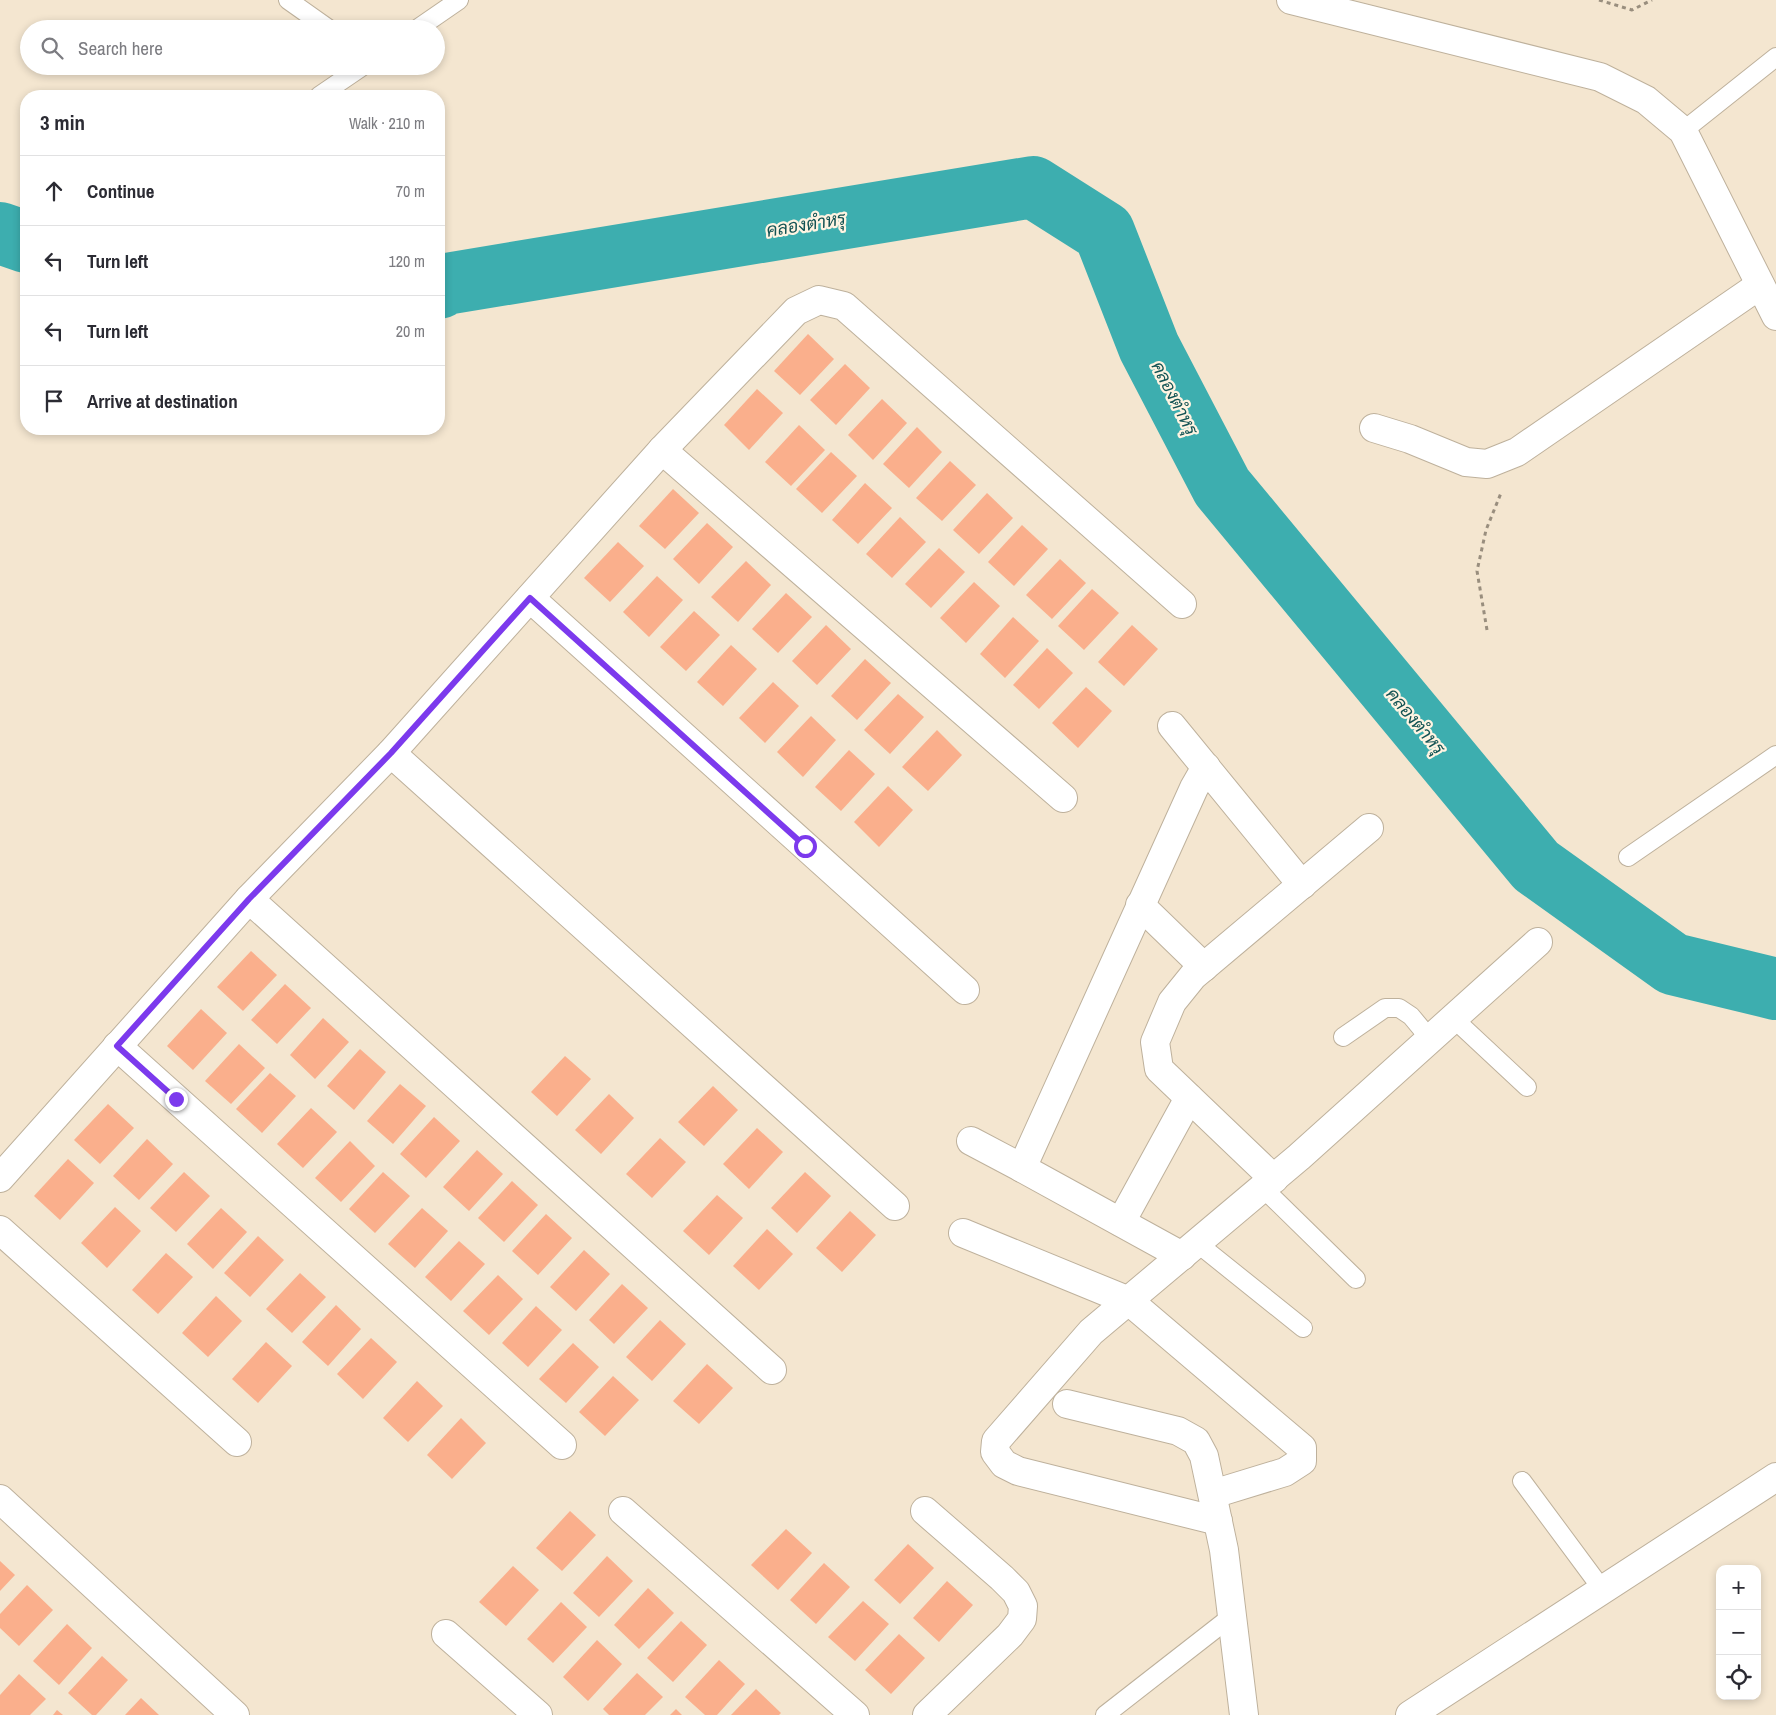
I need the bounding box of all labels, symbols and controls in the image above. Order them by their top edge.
search box [20,20,445,75]
icon: search [38,34,66,62]
text: Search here [78,35,163,61]
text: 3 min [40,108,85,137]
text: Walk · 210 m [349,112,425,134]
icon: ahead [40,177,68,205]
text: Continue [87,178,155,204]
text: 70 m [396,180,425,202]
water label: คลองตำหรุ [765,205,849,243]
icon: left [40,247,68,275]
text: Turn left [87,248,148,274]
text: 120 m [389,250,425,272]
icon: left [40,317,68,345]
text: Turn left [87,318,148,344]
text: 20 m [396,320,425,342]
water label: คลองตำหรุ [1146,357,1205,440]
icon: arrive [40,387,68,415]
text: Arrive at destination [87,388,238,414]
water label: คลองตำหรุ [1381,682,1452,761]
route start [794,835,817,858]
route end [165,1088,188,1111]
map controls [1716,1565,1761,1700]
button: + [1716,1565,1761,1610]
button: − [1716,1610,1761,1655]
button: locate [1716,1655,1761,1700]

